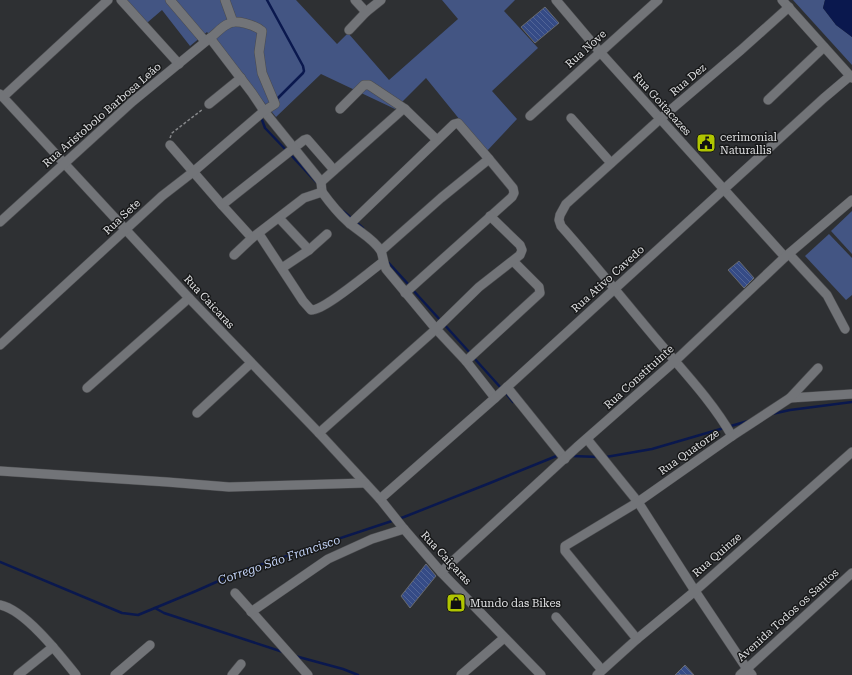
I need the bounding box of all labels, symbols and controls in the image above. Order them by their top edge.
street label: Rua Nove [563,27,609,71]
street label: Rua Aristobolo Barbosa Leão [40,60,164,170]
street label: Rua Dez [667,61,709,99]
street label: Rua Goitacazes [630,70,694,138]
place label: cerimonial Naturallis [720,131,778,157]
public building icon: cerimonial Naturallis [695,132,717,154]
street label: Rua Sete [101,197,143,237]
street label: Rua Ativo Cavedo [569,243,647,315]
street label: Rua Caicaras [181,273,237,331]
street label: Rua Constituinte [601,342,677,412]
street label: Rua Quatorze [656,426,722,478]
street label: Rua Caiçaras [418,529,474,587]
street label: Rua Quinze [690,530,744,580]
water label: Corrego São Francisco [216,532,342,588]
street label: Avenida Todos os Santos [735,566,841,664]
shop icon: Mundo das Bikes [445,592,467,614]
place label: Mundo das Bikes [470,597,561,610]

